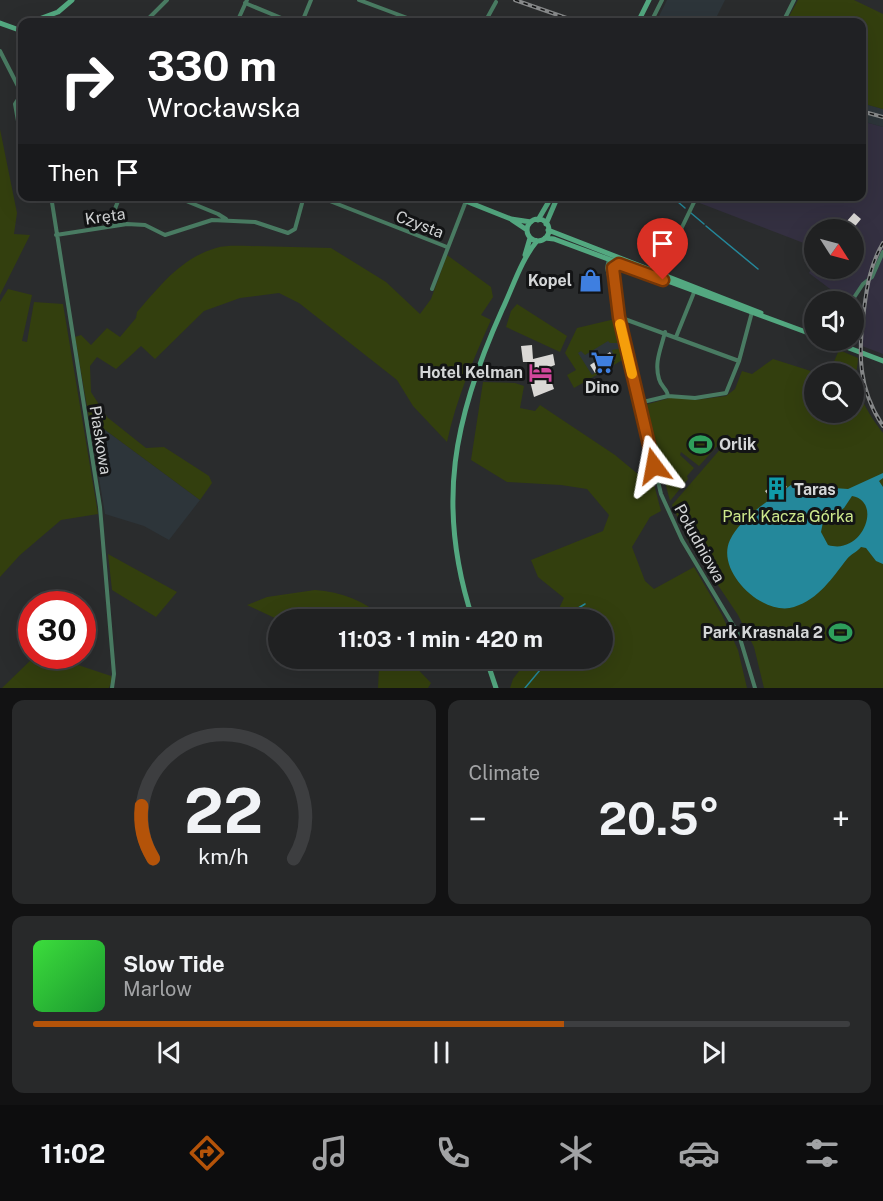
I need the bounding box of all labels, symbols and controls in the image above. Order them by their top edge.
text: 330 m [147,41,277,90]
icon: right [48,42,126,120]
text: Wrocławska [147,91,300,123]
icon: arrive [111,156,144,189]
text: Then [48,160,99,186]
street label: Kręta [84,204,127,229]
street label: Czysta [393,207,447,242]
pin [637,218,688,280]
north arrow [804,219,864,279]
map controls [804,219,864,423]
icon: arrive [646,227,679,260]
shop icon: Kopel [577,267,603,293]
place label: Kopel [528,271,572,290]
button: sound [804,291,864,351]
supermarket icon: Dino [589,349,615,375]
hotel icon: Hotel Kelman [528,359,554,385]
place label: Hotel Kelman [419,363,523,382]
button: search [804,363,864,423]
place label: Dino [585,378,619,397]
street label: Piaskowa [86,404,115,476]
sports icon: Orlik [688,431,714,457]
position arrow [622,434,686,498]
place label: Orlik [719,435,756,454]
building icon: Taras [763,476,789,502]
place label: Taras [794,480,836,499]
street label: Południowa [670,501,729,586]
park label: Park Kacza Górka [722,507,854,526]
speed limit sign: 30 [18,591,96,669]
sports icon: Park Krasnala 2 [828,619,854,645]
place label: Park Krasnala 2 [702,623,823,642]
text: 11:03 · 1 min · 420 m [338,626,543,652]
text: Climate [469,761,540,785]
text: 22 [184,774,263,847]
text: 20.5° [599,792,720,845]
text: − [469,800,487,838]
text: + [832,800,850,838]
text: km/h [199,844,249,869]
text: Slow Tide [123,951,225,977]
text: Marlow [123,977,192,1001]
icon: previous [153,1036,186,1069]
icon: pause [425,1036,458,1069]
icon: next [697,1036,730,1069]
icon: directions [186,1132,228,1174]
icon: music [309,1132,351,1174]
icon: phone [432,1132,474,1174]
icon: climate [555,1132,597,1174]
icon: car [678,1132,720,1174]
icon: filters [801,1132,843,1174]
text: 11:02 [40,1137,105,1169]

